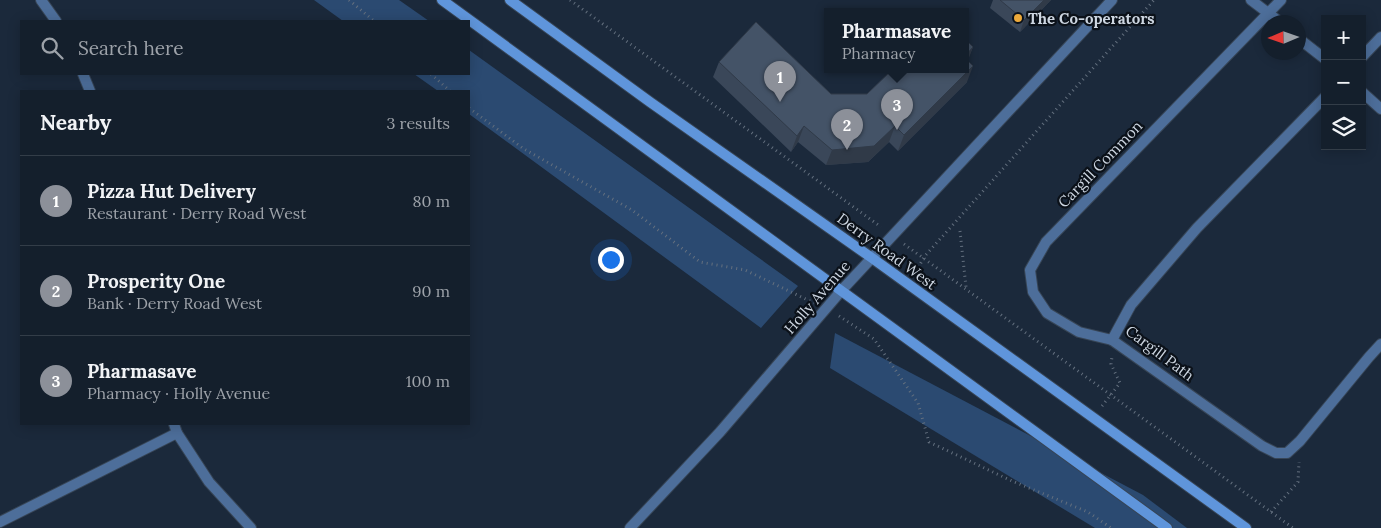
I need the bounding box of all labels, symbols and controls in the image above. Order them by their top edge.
popup [824,8,969,73]
place label: The Co-operators [1028,9,1155,28]
marker: The Co-operators [1012,12,1024,24]
north arrow [1261,15,1306,60]
map controls [1321,15,1366,150]
button: + [1321,15,1366,60]
text: Pharmasave [842,19,951,43]
search box [20,20,470,75]
icon: search [38,34,66,62]
text: Search here [78,36,184,60]
text: Pharmacy [842,43,916,63]
button: − [1321,60,1366,105]
pin: 1 [764,61,796,102]
pin: 3 [881,89,913,130]
button: layers [1321,105,1366,150]
text: Nearby [40,109,111,136]
pin: 2 [831,109,863,150]
text: 3 results [386,113,450,133]
street label: Cargill Common [1054,117,1146,211]
text: Pizza Hut Delivery [87,179,256,203]
text: 1 [53,191,59,211]
text: 80 m [413,191,450,211]
text: Restaurant · Derry Road West [87,203,306,223]
street label: Derry Road West [834,209,941,294]
your location [598,247,624,273]
street label: Holly Avenue [780,256,854,338]
text: Prosperity One [87,269,225,293]
text: 2 [52,281,60,301]
text: 90 m [412,281,450,301]
text: Bank · Derry Road West [87,293,262,313]
street label: Cargill Path [1122,321,1198,385]
text: Pharmasave [87,359,197,383]
text: 3 [52,371,60,391]
text: 100 m [406,371,450,391]
text: Pharmacy · Holly Avenue [87,383,270,403]

